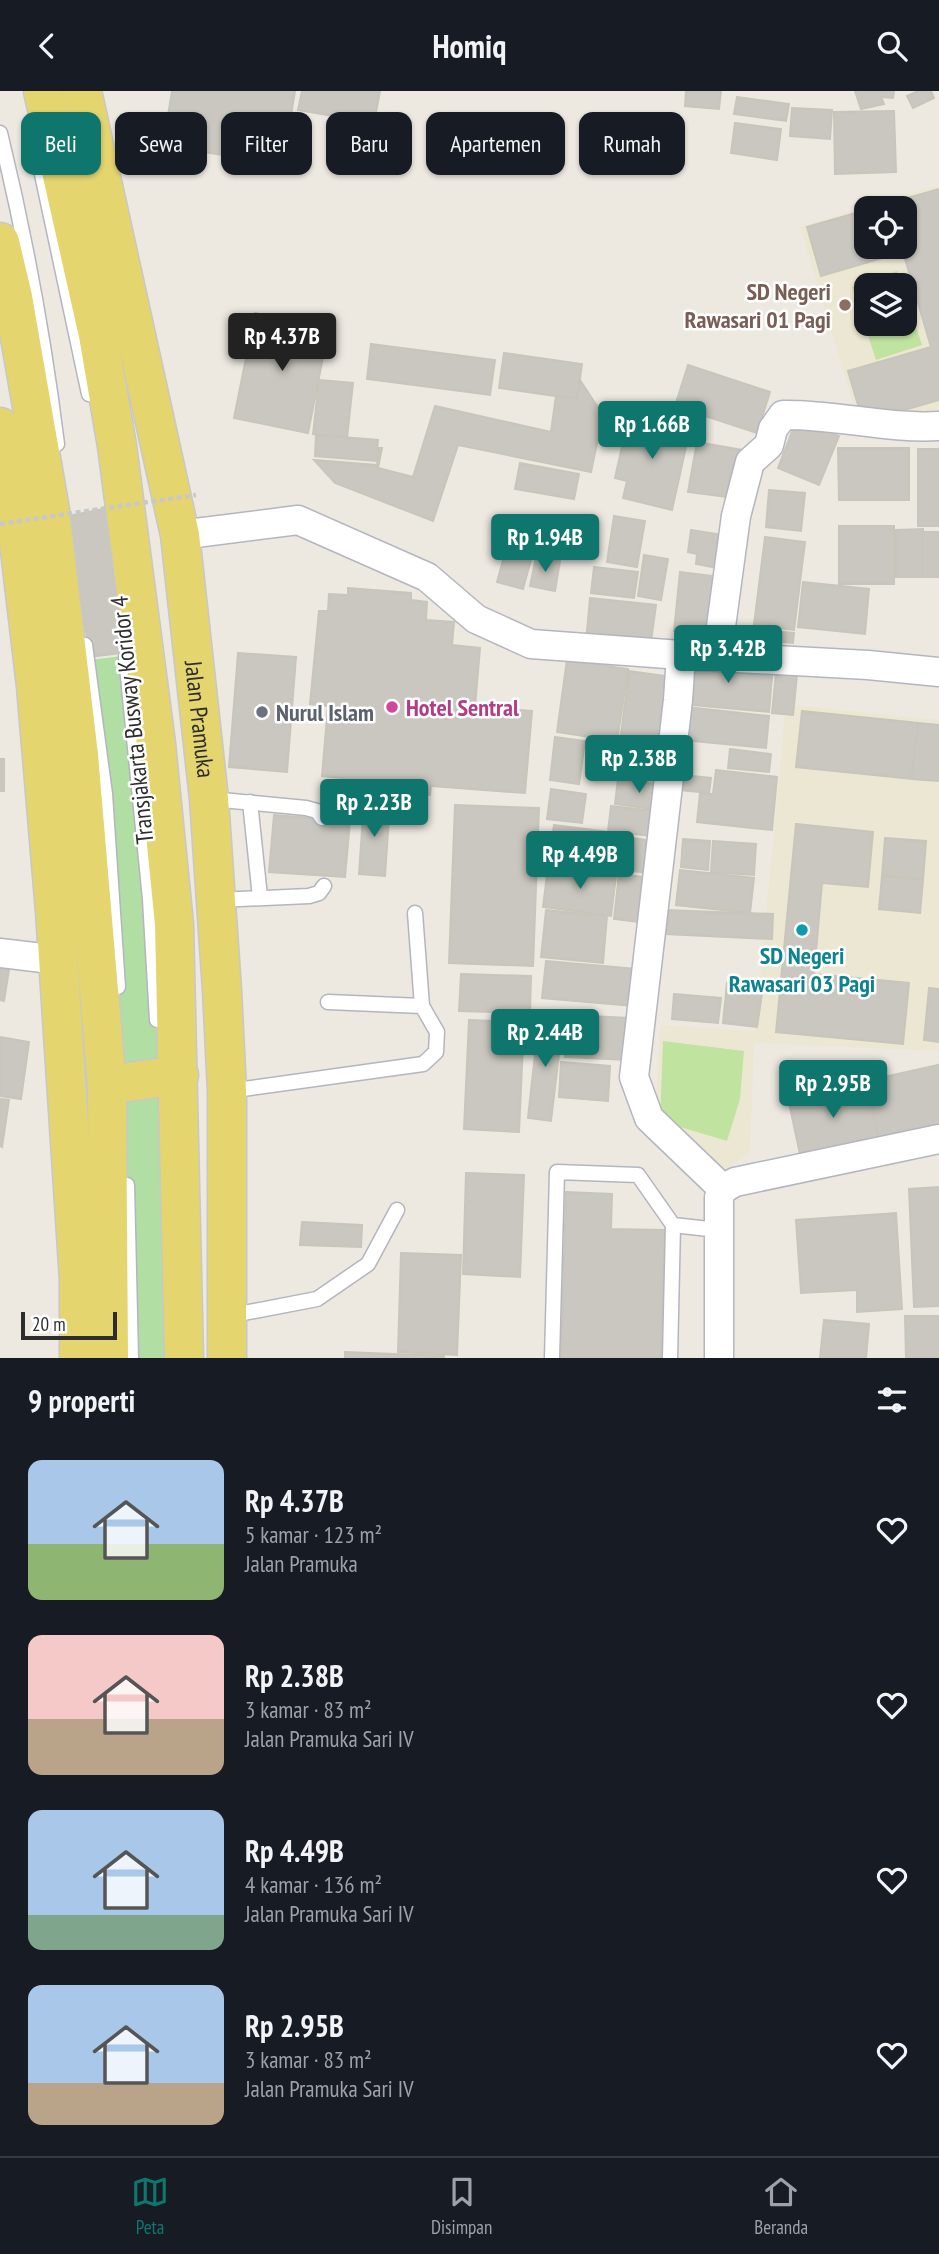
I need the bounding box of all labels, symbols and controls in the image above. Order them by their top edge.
text: Homiq [433,25,506,67]
icon: back [28,27,66,65]
icon: search [873,27,911,65]
chip: Beli [21,112,101,175]
chip: Sewa [115,112,207,175]
chip: Filter [221,112,312,175]
chip: Baru [326,112,412,175]
chip: Apartemen [426,112,565,175]
chip: Rumah [579,112,685,175]
map controls [854,196,917,336]
button: locate [854,196,917,259]
button: layers [854,273,917,336]
place label: SD Negeri Rawasari 01 Pagi [684,276,831,335]
marker: SD Negeri Rawasari 01 Pagi [837,297,853,313]
pin: Rp 4.37B [210,313,354,373]
text: Rp 4.37B [244,321,320,350]
pin: Rp 1.66B [580,401,724,461]
text: Rp 1.66B [614,409,690,438]
pin: Rp 1.94B [473,515,617,574]
text: Rp 1.94B [507,522,583,551]
street label: Transjakarta Busway Koridor 4 [104,594,160,845]
pin: Rp 3.42B [656,625,800,685]
text: Rp 3.42B [690,633,766,662]
street label: Jalan Pramuka [178,658,222,779]
place label: Hotel Sentral [406,692,519,723]
place label: Nurul Islam [276,697,374,728]
marker: Hotel Sentral [384,699,400,715]
marker: Nurul Islam [254,704,270,720]
pin: Rp 2.38B [567,735,711,795]
text: Rp 2.38B [601,743,677,772]
pin: Rp 2.23B [302,779,446,839]
text: Rp 2.23B [336,787,412,816]
pin: Rp 4.49B [508,831,652,891]
text: Rp 4.49B [542,839,618,868]
marker: SD Negeri Rawasari 03 Pagi [794,922,810,938]
place label: SD Negeri Rawasari 03 Pagi [729,940,875,999]
pin: Rp 2.44B [473,1009,617,1069]
text: Rp 2.44B [507,1017,583,1046]
pin: Rp 2.95B [761,1061,905,1120]
text: Rp 2.95B [795,1068,871,1097]
scale bar [21,1309,117,1341]
text: 20 m [32,1312,66,1336]
text: 9 properti [28,1381,135,1420]
icon: filters [873,1381,911,1419]
text: Rp 4.37B [245,1481,344,1520]
icon: home [84,1488,168,1572]
icon: heart [873,1511,911,1549]
text: 5 kamar · 123 m² [245,1520,382,1549]
text: Jalan Pramuka [245,1549,358,1578]
text: Rp 2.38B [245,1656,344,1695]
icon: home [84,1663,168,1747]
icon: heart [873,1686,911,1724]
text: 3 kamar · 83 m² [245,1695,372,1724]
text: Jalan Pramuka Sari IV [245,1724,414,1753]
text: Rp 4.49B [245,1831,344,1870]
icon: home [84,1838,168,1922]
icon: heart [873,1861,911,1899]
text: 4 kamar · 136 m² [245,1870,382,1899]
text: Jalan Pramuka Sari IV [245,1899,414,1928]
text: Rp 2.95B [245,2006,344,2045]
icon: home [84,2013,168,2097]
icon: heart [873,2036,911,2074]
text: 3 kamar · 83 m² [245,2045,372,2074]
text: Jalan Pramuka Sari IV [245,2074,414,2103]
tab: Peta [131,2173,169,2239]
tab: Disimpan [431,2173,492,2239]
tab: Beranda [754,2173,808,2239]

